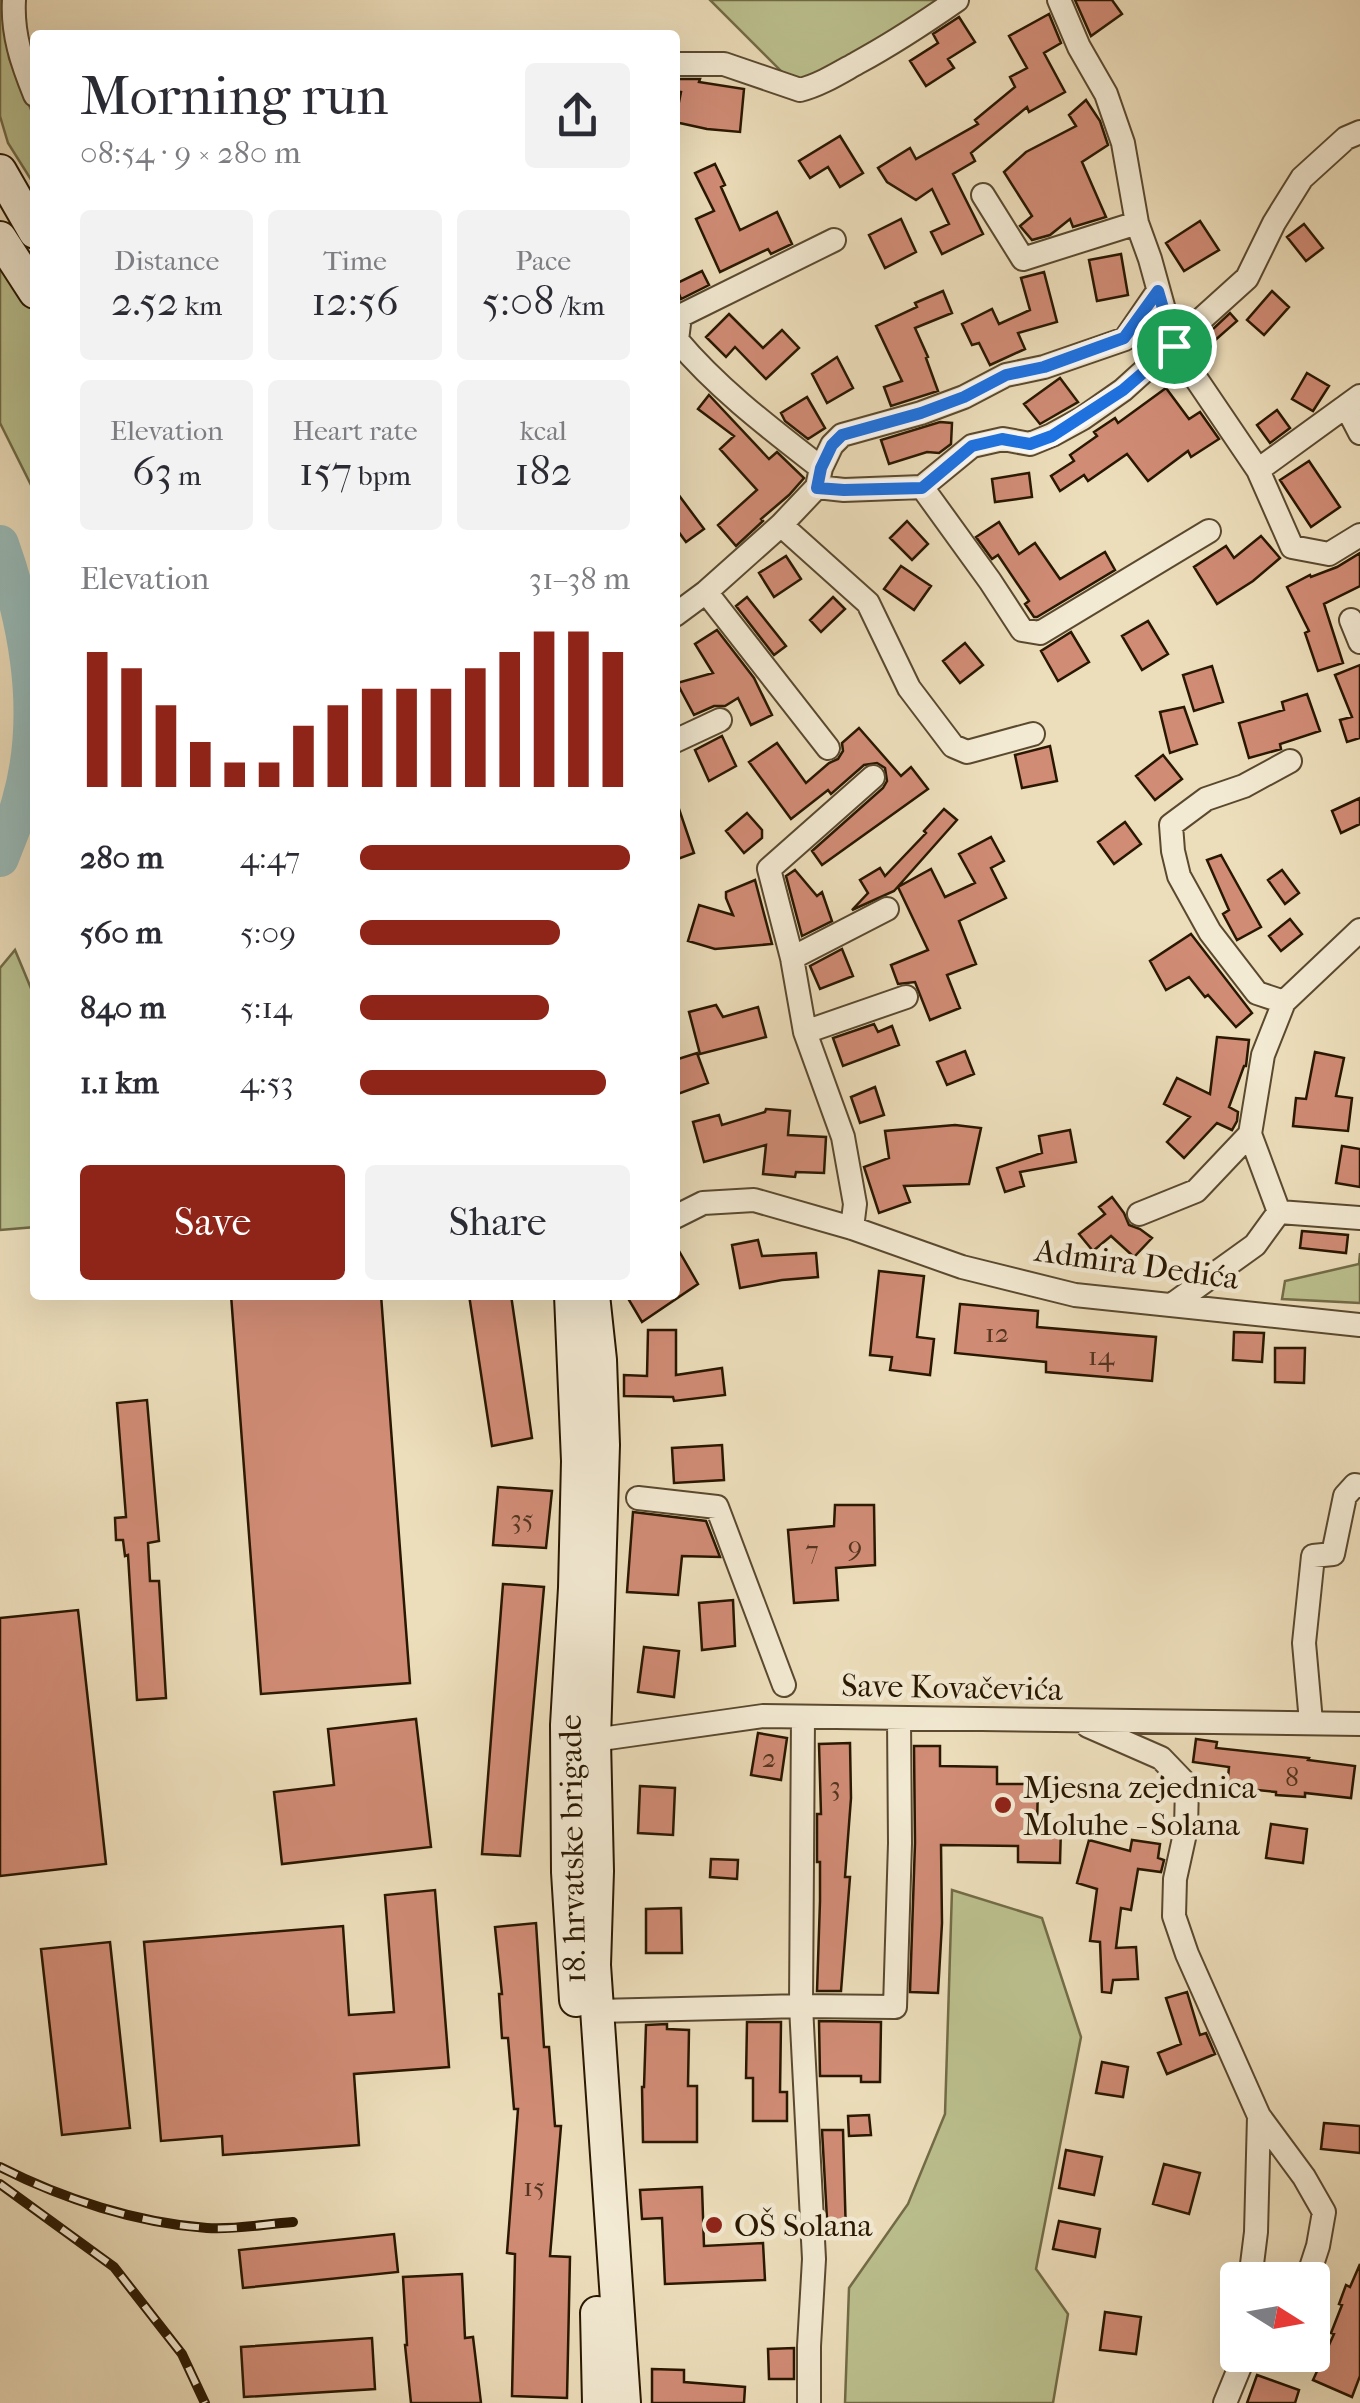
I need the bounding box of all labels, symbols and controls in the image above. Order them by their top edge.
button: share [525,63,630,168]
text: Morning run [80,64,388,128]
text: 08:54 · 9 × 280 m [80,134,301,171]
text: Distance [114,244,219,277]
text: Time [323,244,387,277]
text: Pace [515,244,571,277]
text: 2.52 [111,277,179,326]
text: 12:56 [311,277,399,326]
text: 5:08 [482,277,554,326]
text: km [179,289,222,322]
text: /km [554,289,605,322]
pin [1132,304,1217,389]
icon: arrive [1147,319,1202,374]
text: Elevation [110,414,223,447]
text: Heart rate [292,414,418,447]
text: kcal [520,414,567,447]
text: 63 [132,447,172,496]
text: 157 [299,447,352,496]
text: 182 [514,447,572,496]
text: m [172,459,201,492]
text: bpm [352,459,411,492]
text: Elevation [80,560,209,597]
text: 31–38 m [529,560,630,597]
text: 280 m [80,839,164,876]
text: 4:47 [240,839,300,876]
text: 560 m [80,914,162,951]
text: 5:09 [240,914,296,951]
text: 840 m [80,989,166,1026]
text: 5:14 [240,989,292,1026]
text: 1.1 km [80,1064,159,1101]
text: 4:53 [240,1064,294,1101]
button: Save [80,1165,345,1280]
button: Share [365,1165,630,1280]
street label: Admira Dedića [1031,1232,1242,1297]
house number: 12 [985,1316,1009,1349]
house number: 14 [1088,1339,1116,1372]
house number: 35 [510,1502,534,1535]
house number: 9 [848,1529,862,1562]
house number: 7 [805,1533,819,1566]
street label: Save Kovačevića [841,1667,1064,1708]
street label: 18. hrvatske brigade [552,1714,593,1984]
house number: 2 [762,1741,776,1774]
house number: 8 [1285,1760,1299,1793]
house number: 3 [829,1769,841,1802]
place label: Mjesna zejednica Moluhe - Solana [1023,1769,1258,1843]
marker: Mjesna zejednica Moluhe - Solana [992,1794,1014,1816]
house number: 15 [523,2170,545,2203]
place label: OŠ Solana [734,2207,873,2244]
marker: OŠ Solana [703,2214,725,2236]
north arrow [1220,2262,1330,2372]
map controls [1220,2262,1330,2372]

